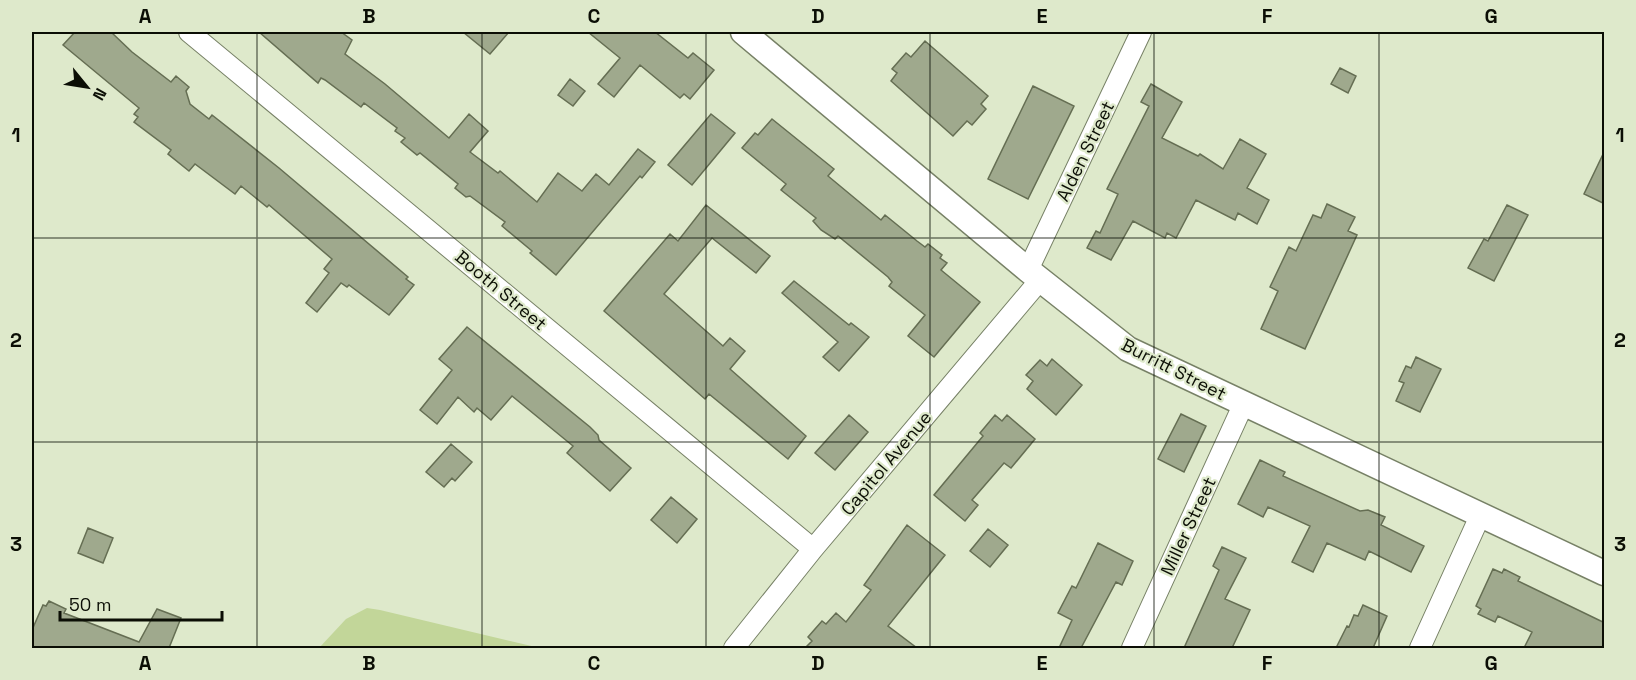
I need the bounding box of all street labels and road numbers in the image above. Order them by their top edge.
street label: Alden Street [1051,97,1119,205]
street label: Booth Street [450,245,552,335]
street label: Burritt Street [1118,333,1230,405]
street label: Capitol Avenue [836,406,936,520]
street label: Miller Street [1155,473,1221,579]

